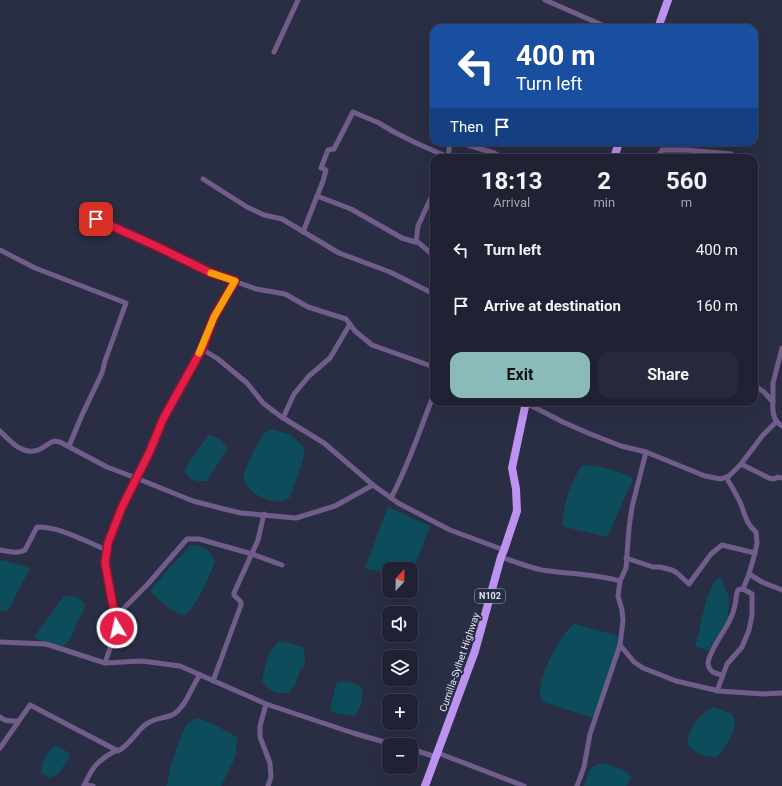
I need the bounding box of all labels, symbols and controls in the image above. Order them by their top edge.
text: 400 m [516,39,595,72]
icon: left [450,40,502,92]
text: Turn left [516,73,582,94]
icon: arrive [491,116,513,138]
text: Then [450,118,483,136]
text: 18:13 [481,167,543,195]
text: 2 [597,167,611,195]
text: 560 [666,167,707,195]
text: Arrival [493,195,530,210]
text: min [593,195,615,210]
text: m [681,195,692,210]
pin [79,202,113,236]
icon: arrive [85,208,107,230]
icon: left [450,239,472,261]
text: Turn left [484,241,541,259]
text: 400 m [696,241,738,259]
icon: arrive [450,295,472,317]
text: Arrive at destination [484,297,621,315]
text: 160 m [696,297,738,315]
button: Exit [450,352,590,398]
button: Share [598,352,738,398]
north arrow [382,562,418,598]
map controls [382,562,418,774]
road number: N102 [475,589,505,603]
button: sound [382,606,418,642]
position arrow [96,607,138,649]
street label: Cumilla-Sylhet Highway [437,611,482,713]
button: layers [382,650,418,686]
button: + [382,694,418,730]
button: − [382,738,418,774]

